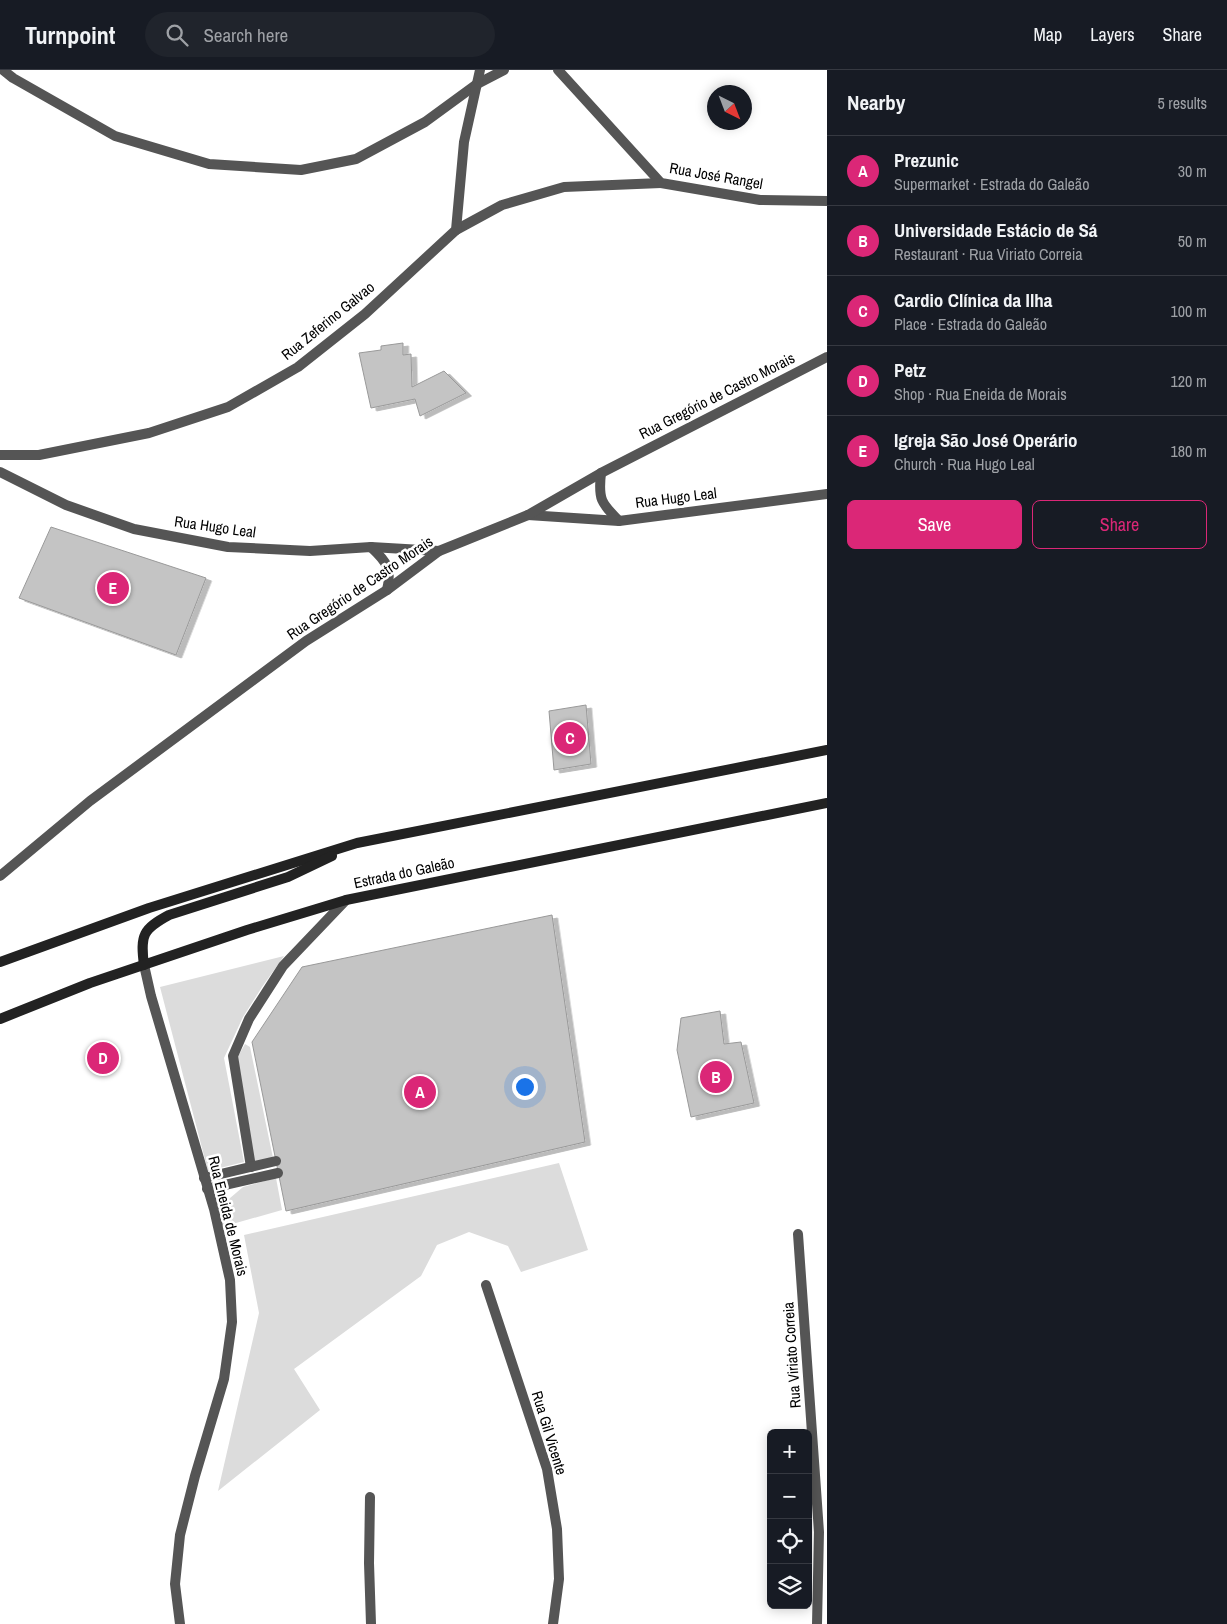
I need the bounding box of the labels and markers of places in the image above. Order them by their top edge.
pin: E [97,569,129,607]
pin: C [554,719,586,757]
pin: D [87,1039,119,1077]
pin: B [700,1058,732,1096]
pin: A [404,1073,436,1111]

